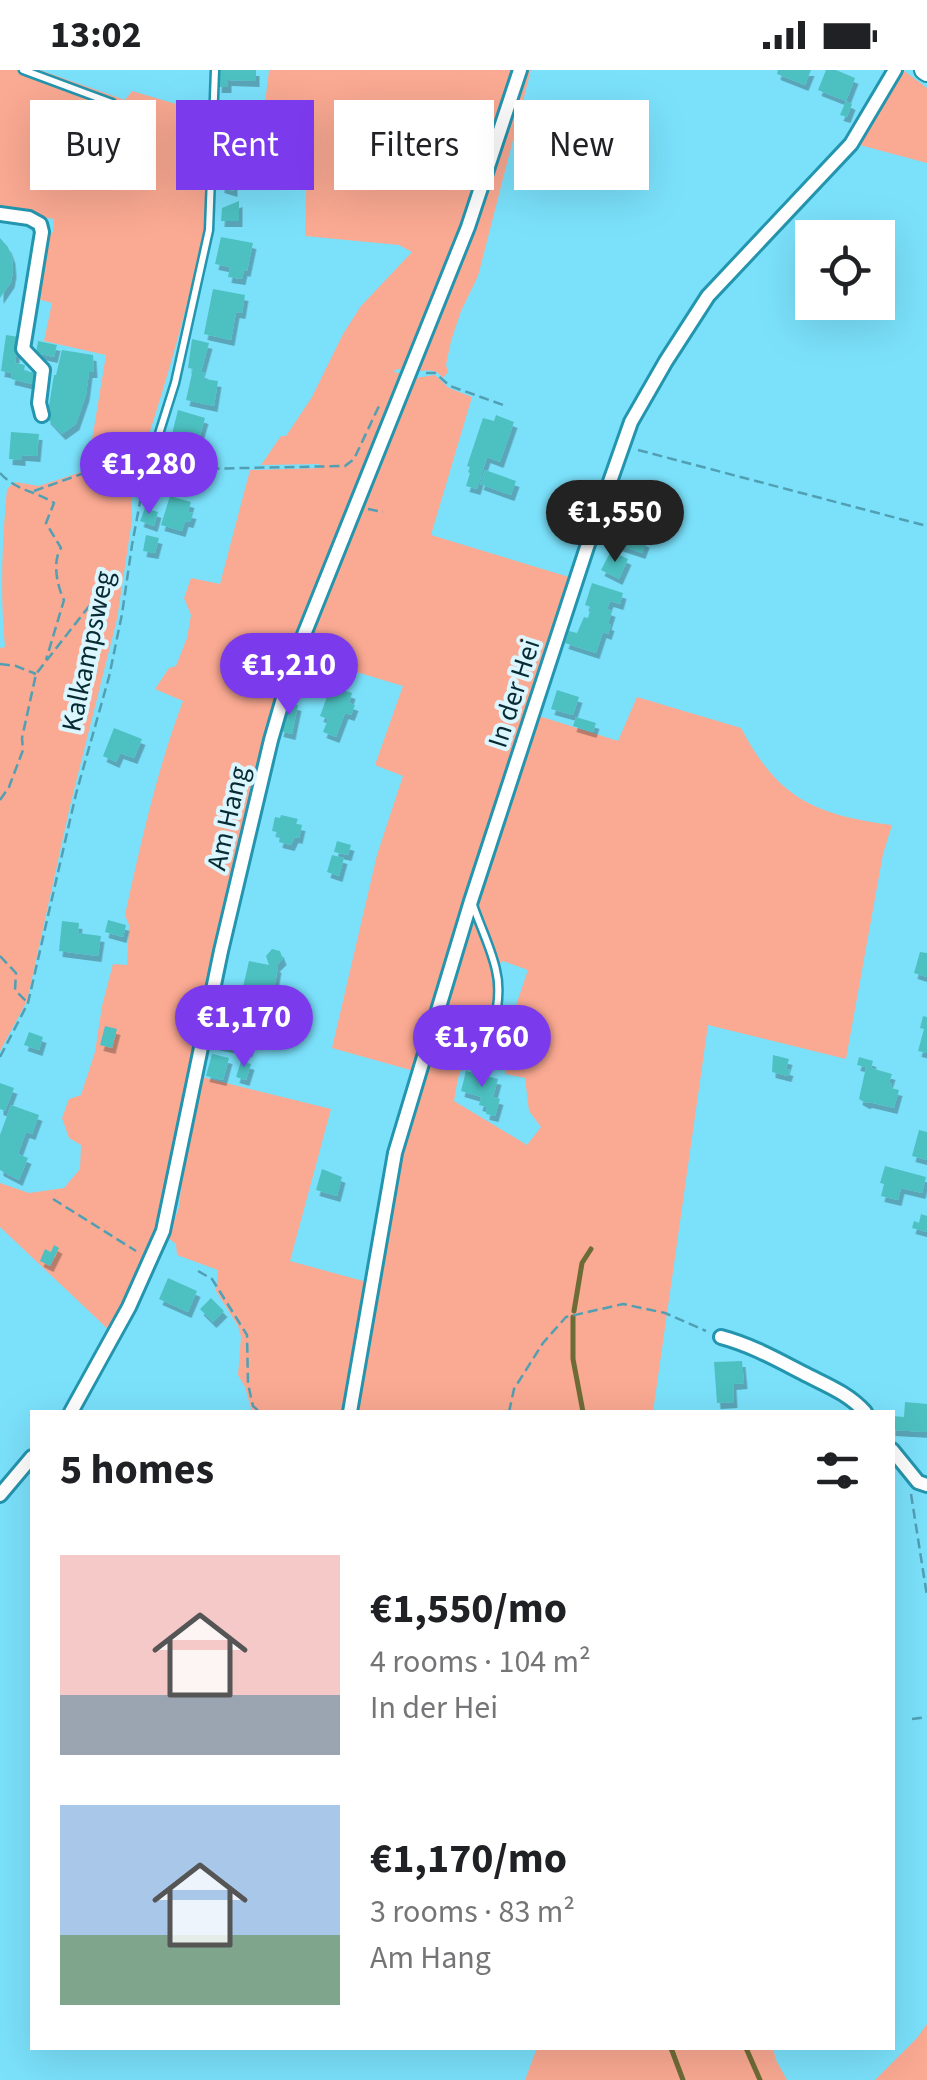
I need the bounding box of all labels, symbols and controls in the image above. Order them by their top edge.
text: 13:02 [50,8,142,62]
chip: Buy [30,100,156,190]
chip: Rent [176,100,314,190]
chip: Filters [334,100,494,190]
chip: New [514,100,649,190]
map controls [795,220,895,320]
button: locate [795,220,895,320]
pin: €1,280 [68,432,230,517]
text: €1,280 [102,441,196,487]
pin: €1,550 [534,480,696,565]
text: €1,550 [568,489,662,535]
street label: Kalkampsweg [51,567,125,735]
pin: €1,210 [208,633,370,718]
street label: In der Hei [478,634,550,753]
text: €1,210 [242,642,336,688]
street label: Am Hang [197,762,259,874]
pin: €1,170 [163,985,325,1070]
text: €1,170 [197,994,291,1040]
pin: €1,760 [401,1005,563,1090]
text: €1,760 [435,1014,529,1060]
text: 5 homes [60,1440,214,1500]
icon: filters [810,1443,865,1498]
text: €1,550/mo [370,1579,567,1639]
icon: home [140,1595,260,1715]
text: 4 rooms · 104 m² [370,1639,591,1685]
text: In der Hei [370,1685,498,1731]
text: €1,170/mo [370,1829,567,1889]
icon: home [140,1845,260,1965]
text: 3 rooms · 83 m² [370,1889,575,1935]
text: Am Hang [370,1935,491,1981]

